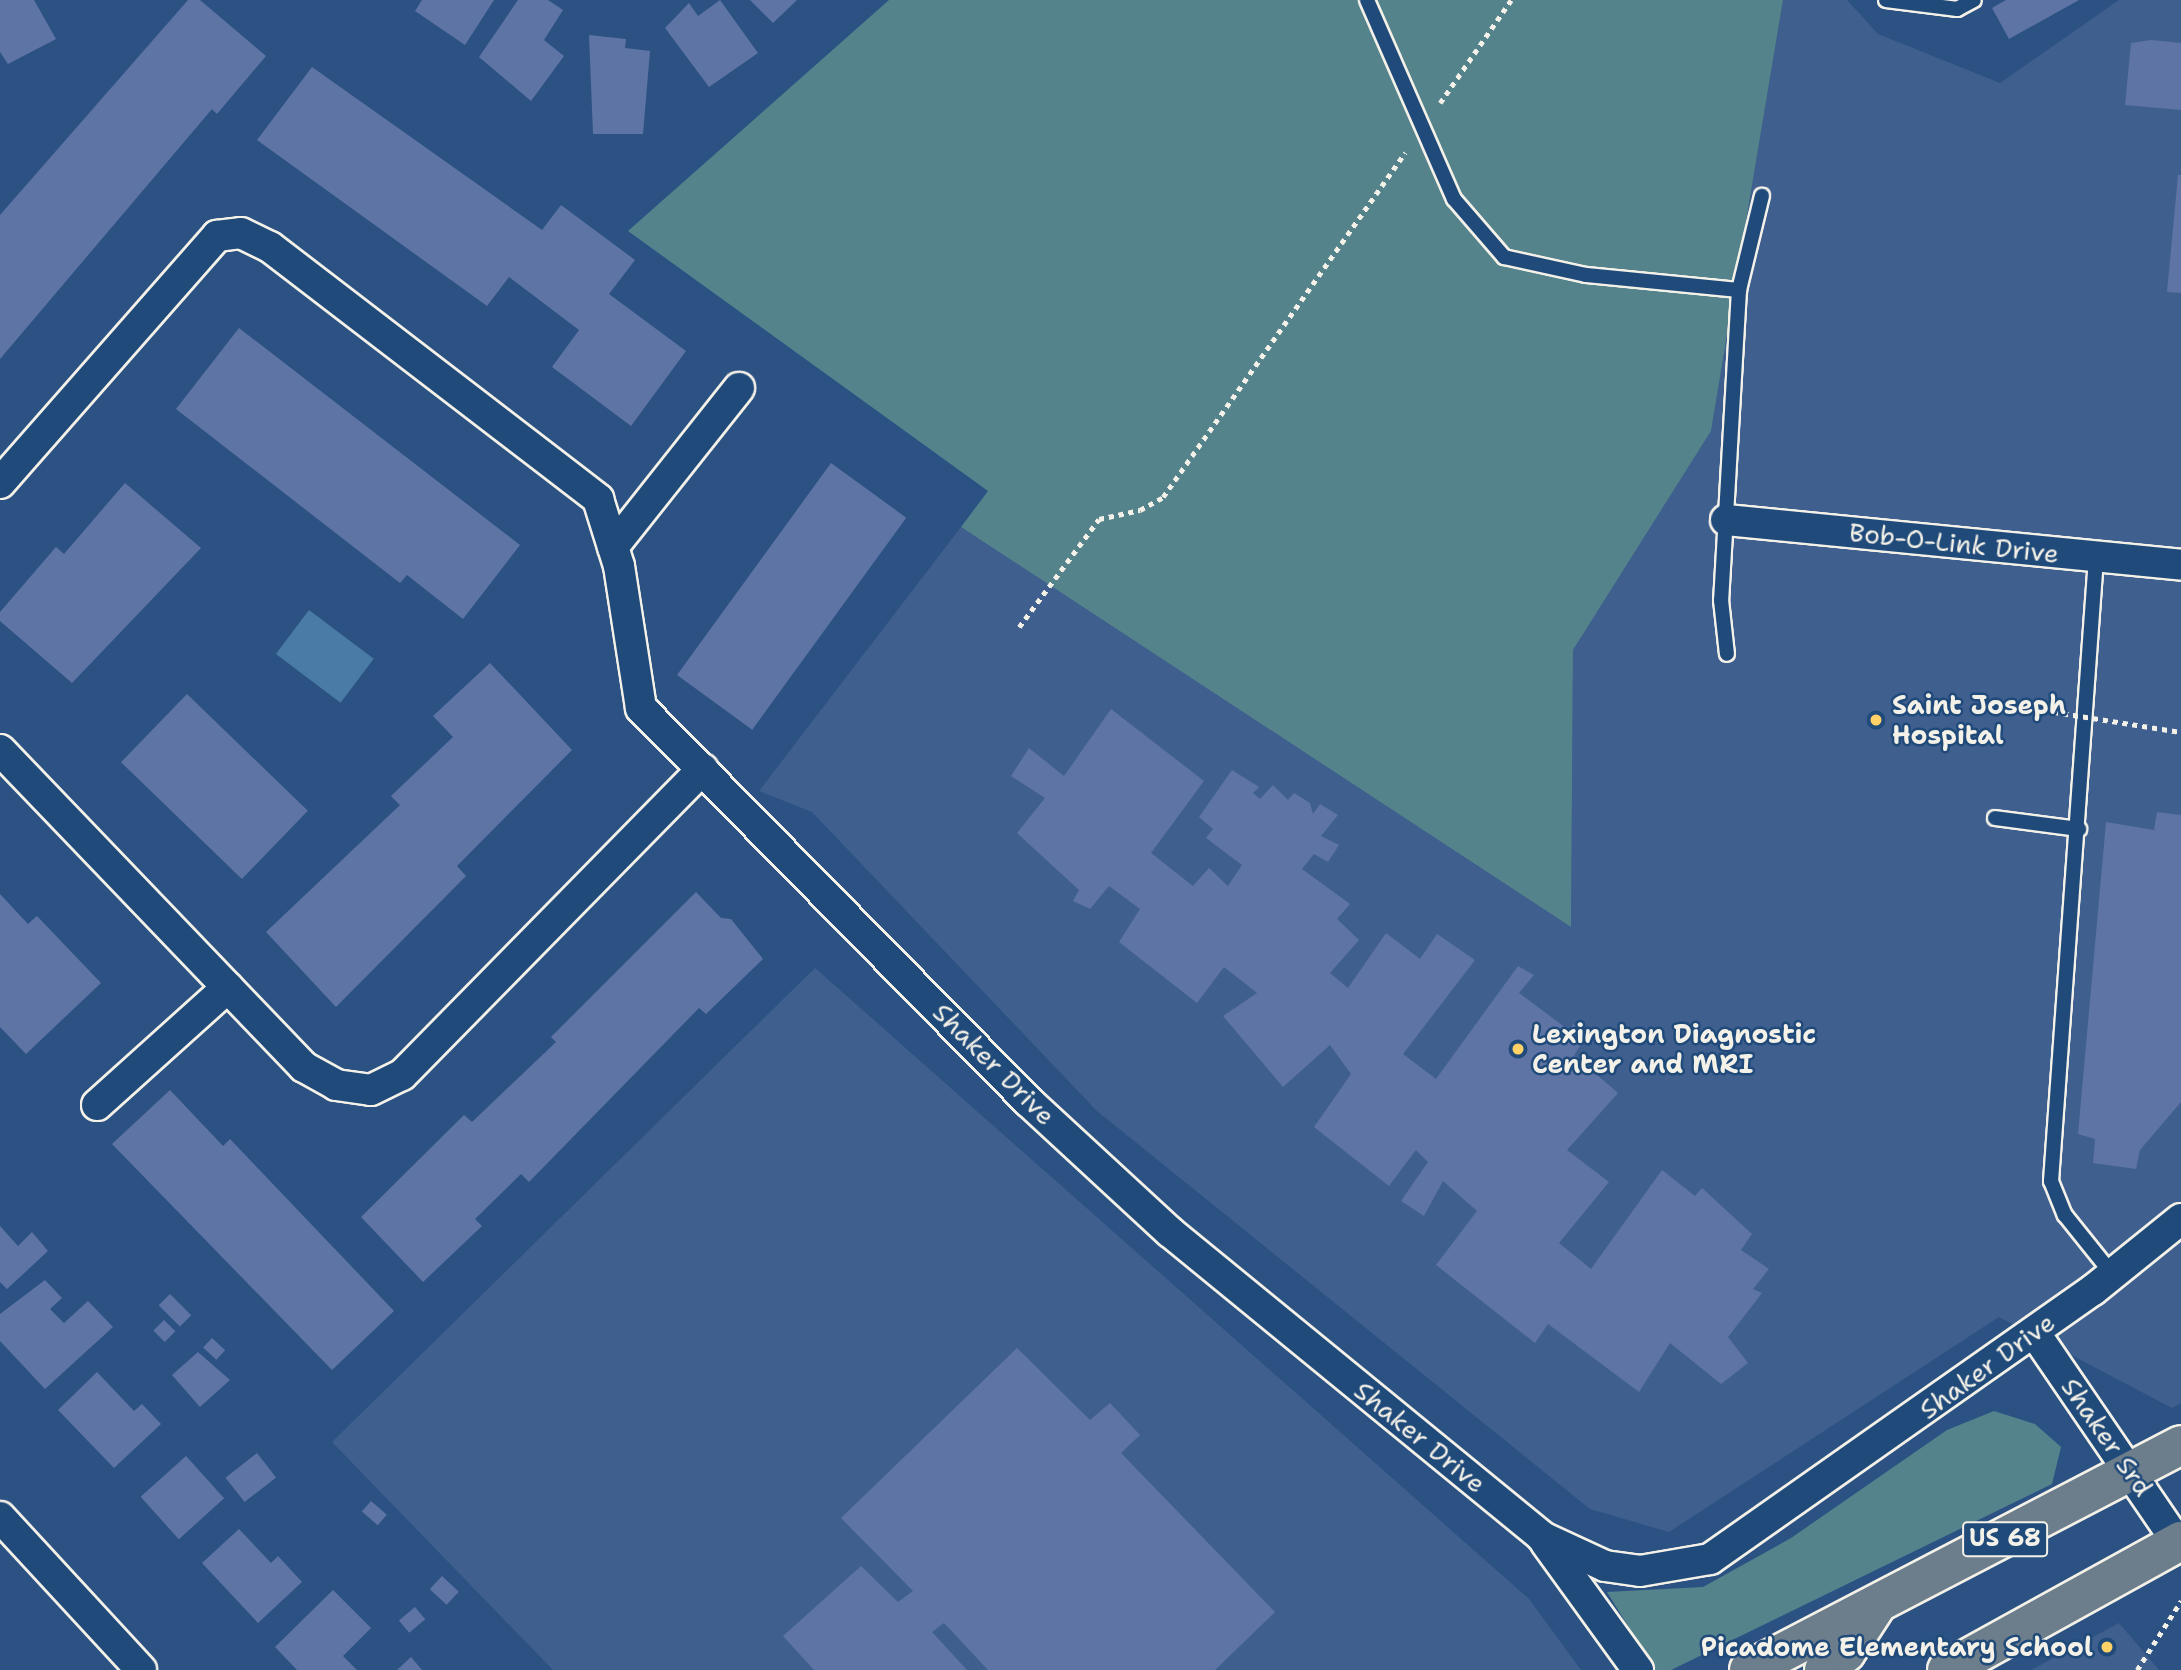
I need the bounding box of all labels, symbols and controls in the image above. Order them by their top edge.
street label: Bob-O-Link Drive [1848,516,2060,570]
place label: Saint Joseph Hospital [1892,689,2066,750]
marker: Saint Joseph Hospital [1866,710,1886,730]
street label: Shaker Drive [927,997,1061,1131]
place label: Lexington Diagnostic Center and MRI [1532,1018,1816,1080]
marker: Lexington Diagnostic Center and MRI [1510,1041,1526,1057]
street label: Shaker Drive [1913,1306,2061,1426]
street label: Shaker Srd [2055,1372,2159,1502]
street label: Shaker Drive [1348,1375,1492,1499]
road number: US 68 [1961,1518,2049,1560]
place label: Picadome Elementary School [1701,1631,2093,1663]
marker: Picadome Elementary School [2099,1639,2115,1655]

